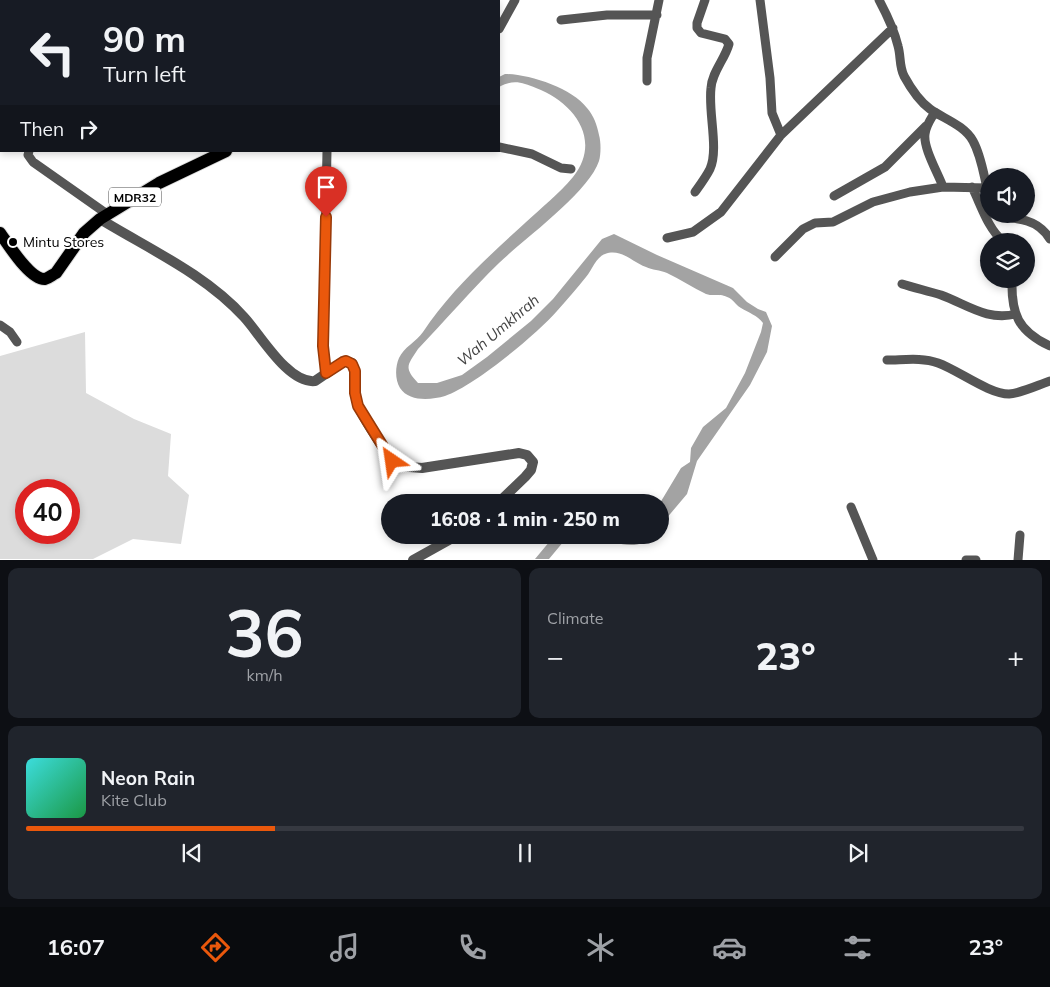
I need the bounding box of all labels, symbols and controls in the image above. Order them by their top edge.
text: 90 m [103,17,186,61]
icon: left [20,20,85,85]
text: Turn left [103,60,186,88]
icon: right [74,115,102,143]
text: Then [20,117,64,141]
pin [305,166,347,217]
map controls [980,168,1035,288]
button: sound [980,168,1035,223]
icon: arrive [312,173,340,201]
road number: MDR32 [109,188,161,206]
place label: Mintu Stores [23,233,104,251]
button: layers [980,233,1035,288]
marker: Mintu Stores [7,236,19,248]
water label: Wah Umkhrah [453,290,543,370]
position arrow [365,434,417,486]
speed limit sign: 40 [15,479,80,544]
text: 16:08 · 1 min · 250 m [430,507,620,531]
text: 36 [225,592,304,673]
text: Climate [547,608,603,628]
text: 23° [755,632,816,680]
text: − [547,639,564,674]
text: + [1007,639,1024,674]
text: km/h [246,665,283,685]
text: Neon Rain [101,766,195,790]
text: Kite Club [101,790,167,810]
icon: previous [178,839,206,867]
icon: pause [511,839,539,867]
icon: next [844,839,872,867]
icon: directions [198,930,233,965]
icon: music [327,930,362,965]
icon: phone [455,930,490,965]
icon: climate [583,930,618,965]
icon: car [712,930,747,965]
icon: filters [840,930,875,965]
text: 16:07 [47,933,105,961]
text: 23° [968,933,1003,961]

